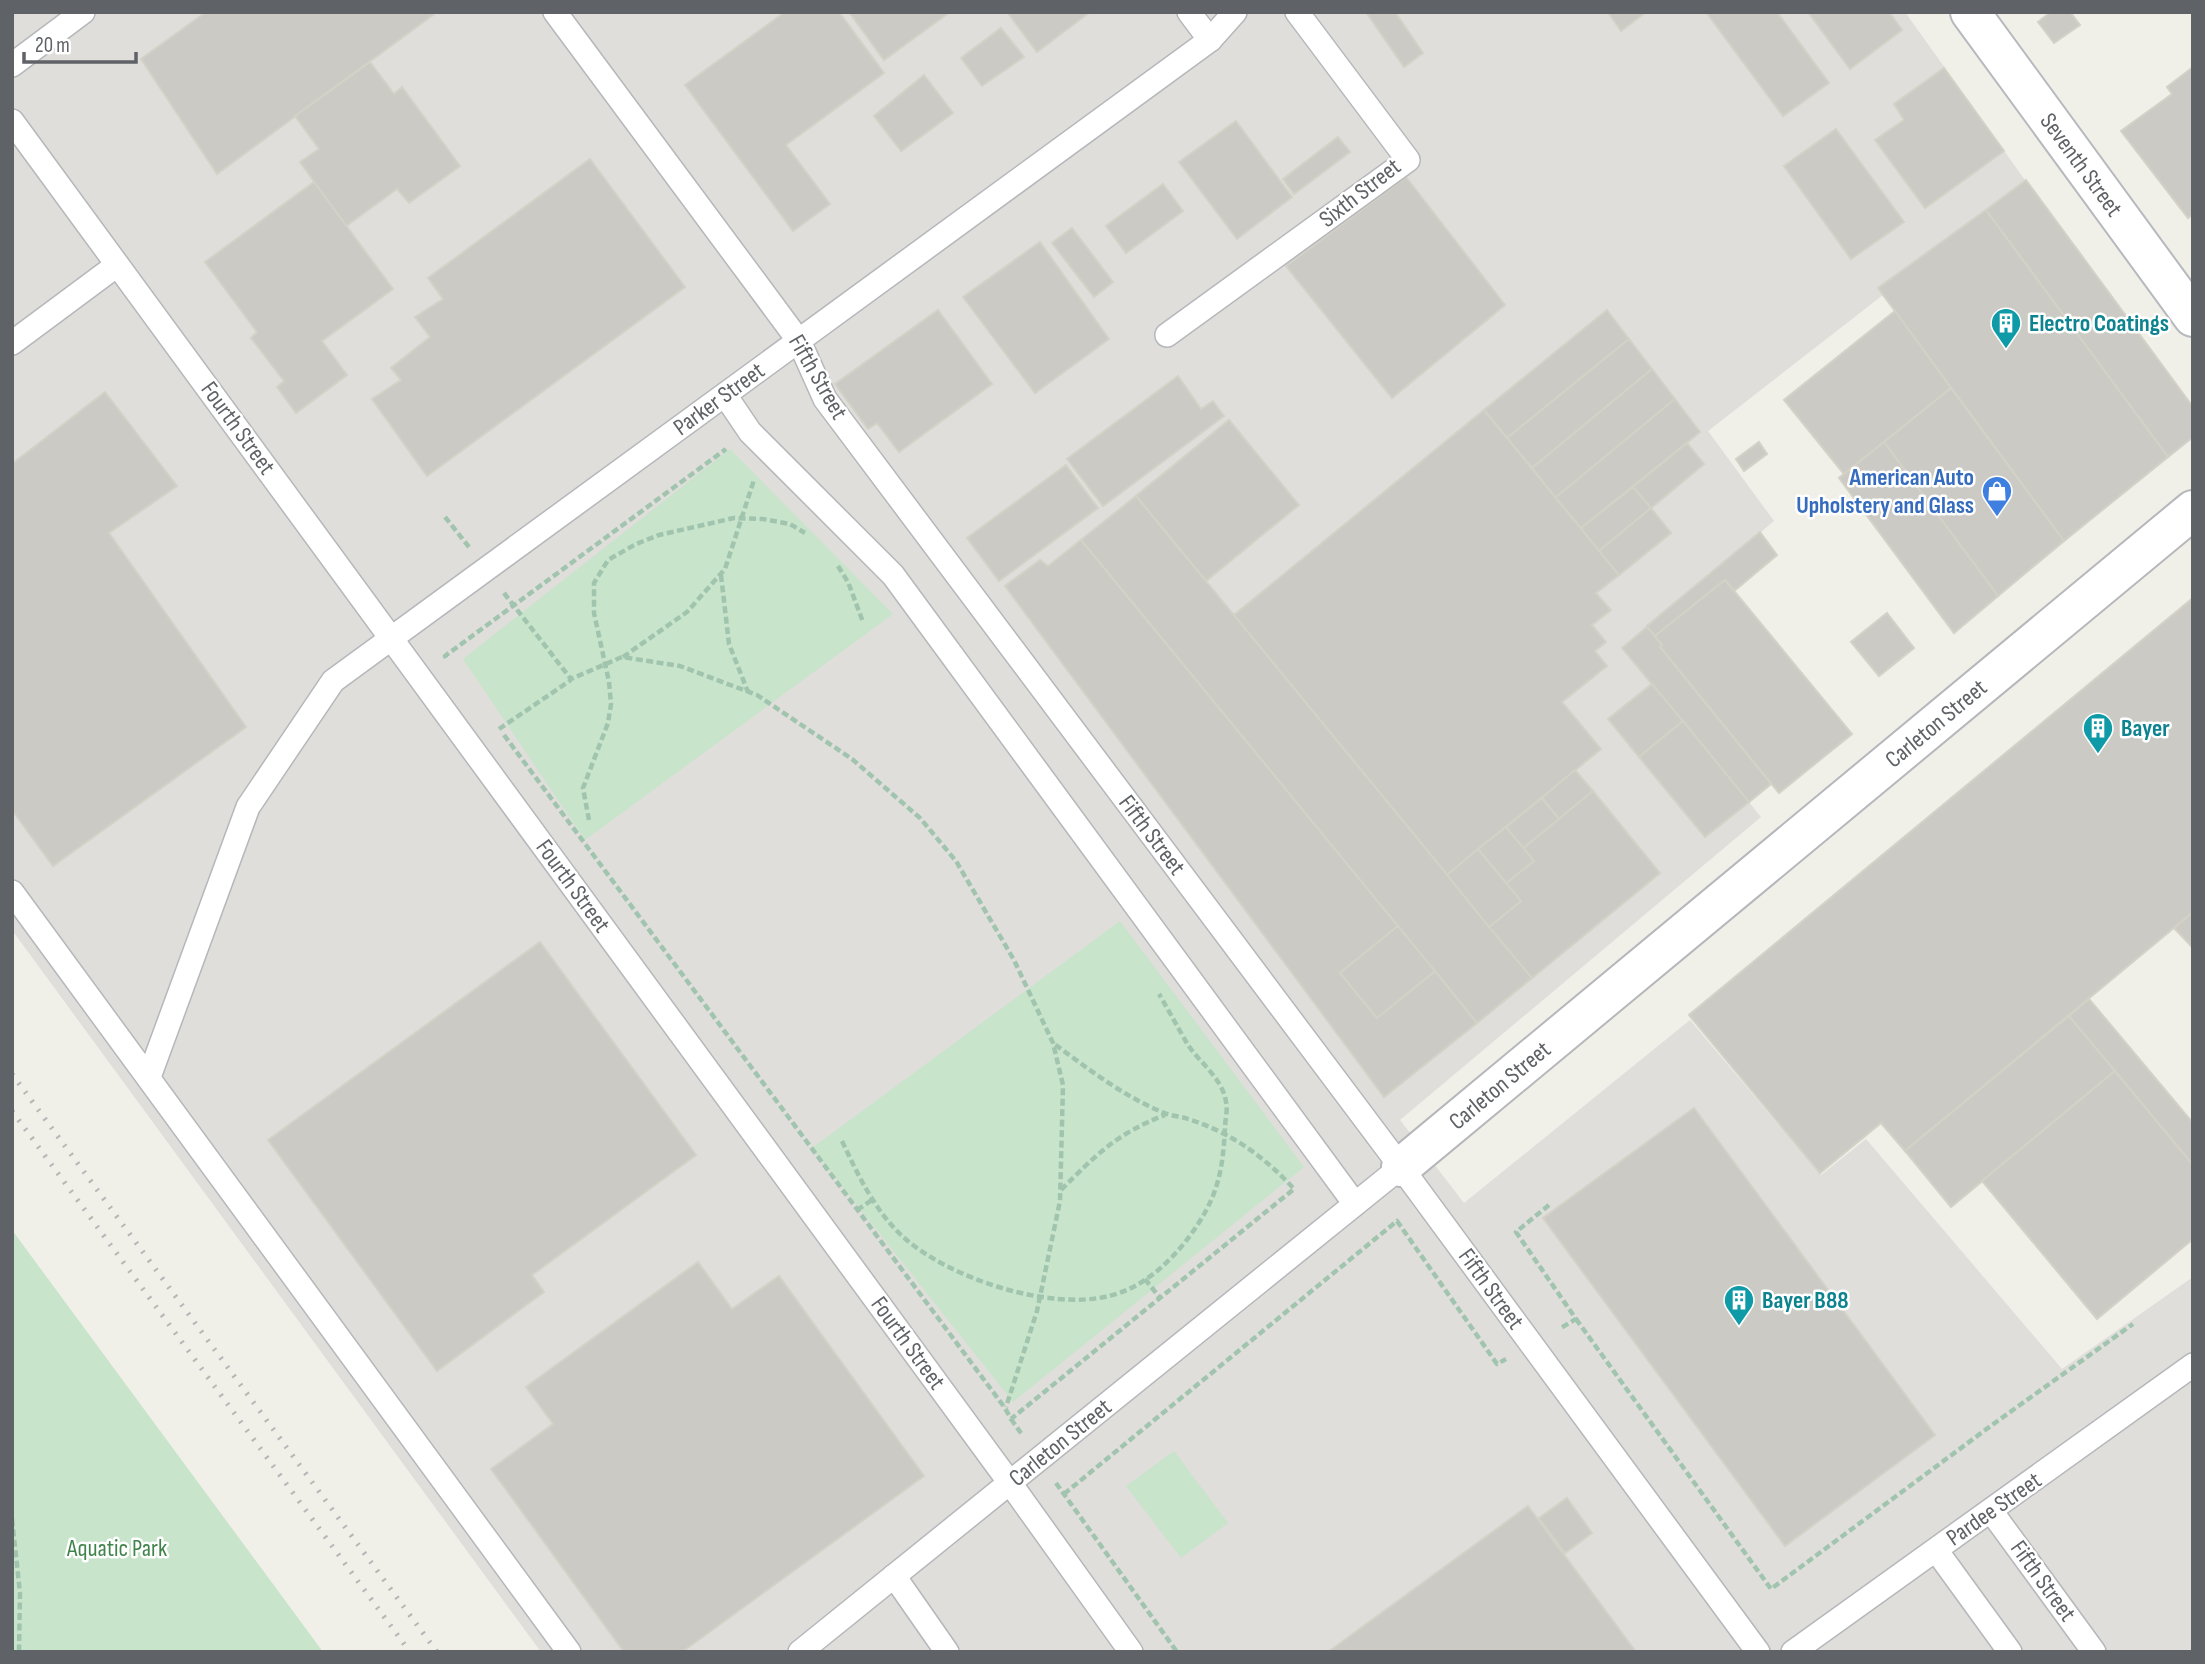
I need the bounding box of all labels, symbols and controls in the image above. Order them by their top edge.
scale bar [24,21,136,65]
text: 20 m [35,33,70,58]
street label: Seventh Street [2034,107,2129,222]
street label: Sixth Street [1313,152,1407,234]
building icon: Electro Coatings [1989,306,2023,350]
place label: Electro Coatings [2029,309,2169,338]
street label: Fifth Street [782,330,854,424]
street label: Parker Street [668,356,770,442]
street label: Fourth Street [195,376,281,480]
place label: American Auto Upholstery and Glass [1796,463,1974,520]
shop icon: American Auto Upholstery and Glass [1980,474,2014,518]
street label: Carleton Street [1879,673,1993,774]
building icon: Bayer [2081,711,2115,755]
place label: Bayer [2121,714,2170,743]
street label: Fifth Street [1112,789,1192,881]
street label: Fourth Street [530,834,616,938]
street label: Carleton Street [1443,1035,1556,1136]
street label: Fifth Street [1452,1243,1530,1335]
building icon: Bayer B88 [1722,1283,1756,1327]
place label: Bayer B88 [1762,1286,1849,1315]
street label: Fourth Street [865,1291,951,1395]
street label: Carleton Street [1003,1392,1117,1492]
street label: Pardee Street [1941,1466,2047,1552]
park label: Aquatic Park [66,1534,167,1563]
street label: Fifth Street [2004,1535,2082,1627]

